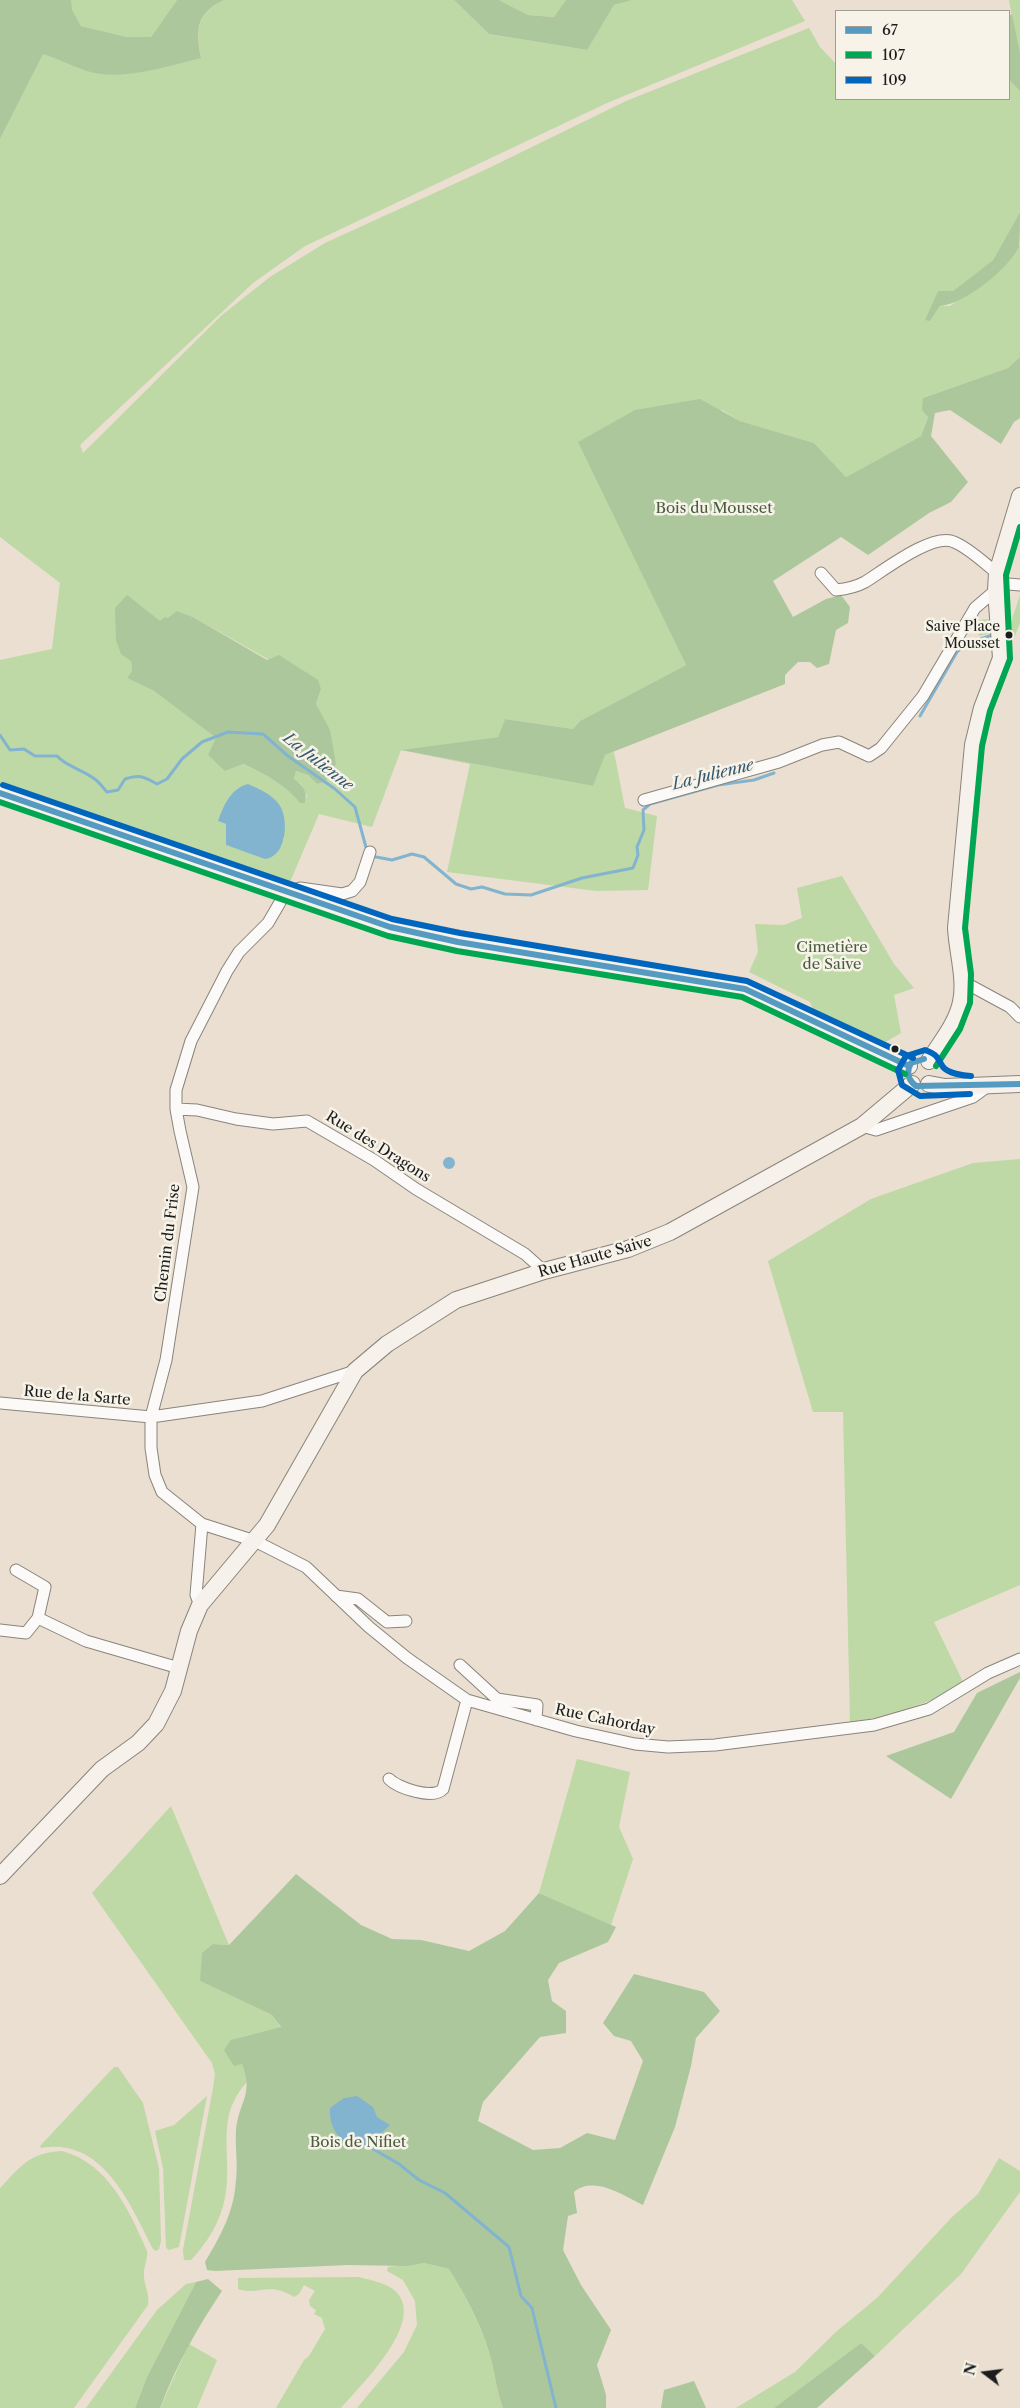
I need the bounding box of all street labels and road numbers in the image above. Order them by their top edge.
street label: Rue des Dragons [322,1108,434,1186]
street label: Chemin du Frise [152,1183,184,1303]
street label: Rue Haute Saive [536,1232,654,1282]
street label: Rue de la Sarte [23,1382,131,1410]
street label: Rue Cahorday [553,1701,657,1739]

